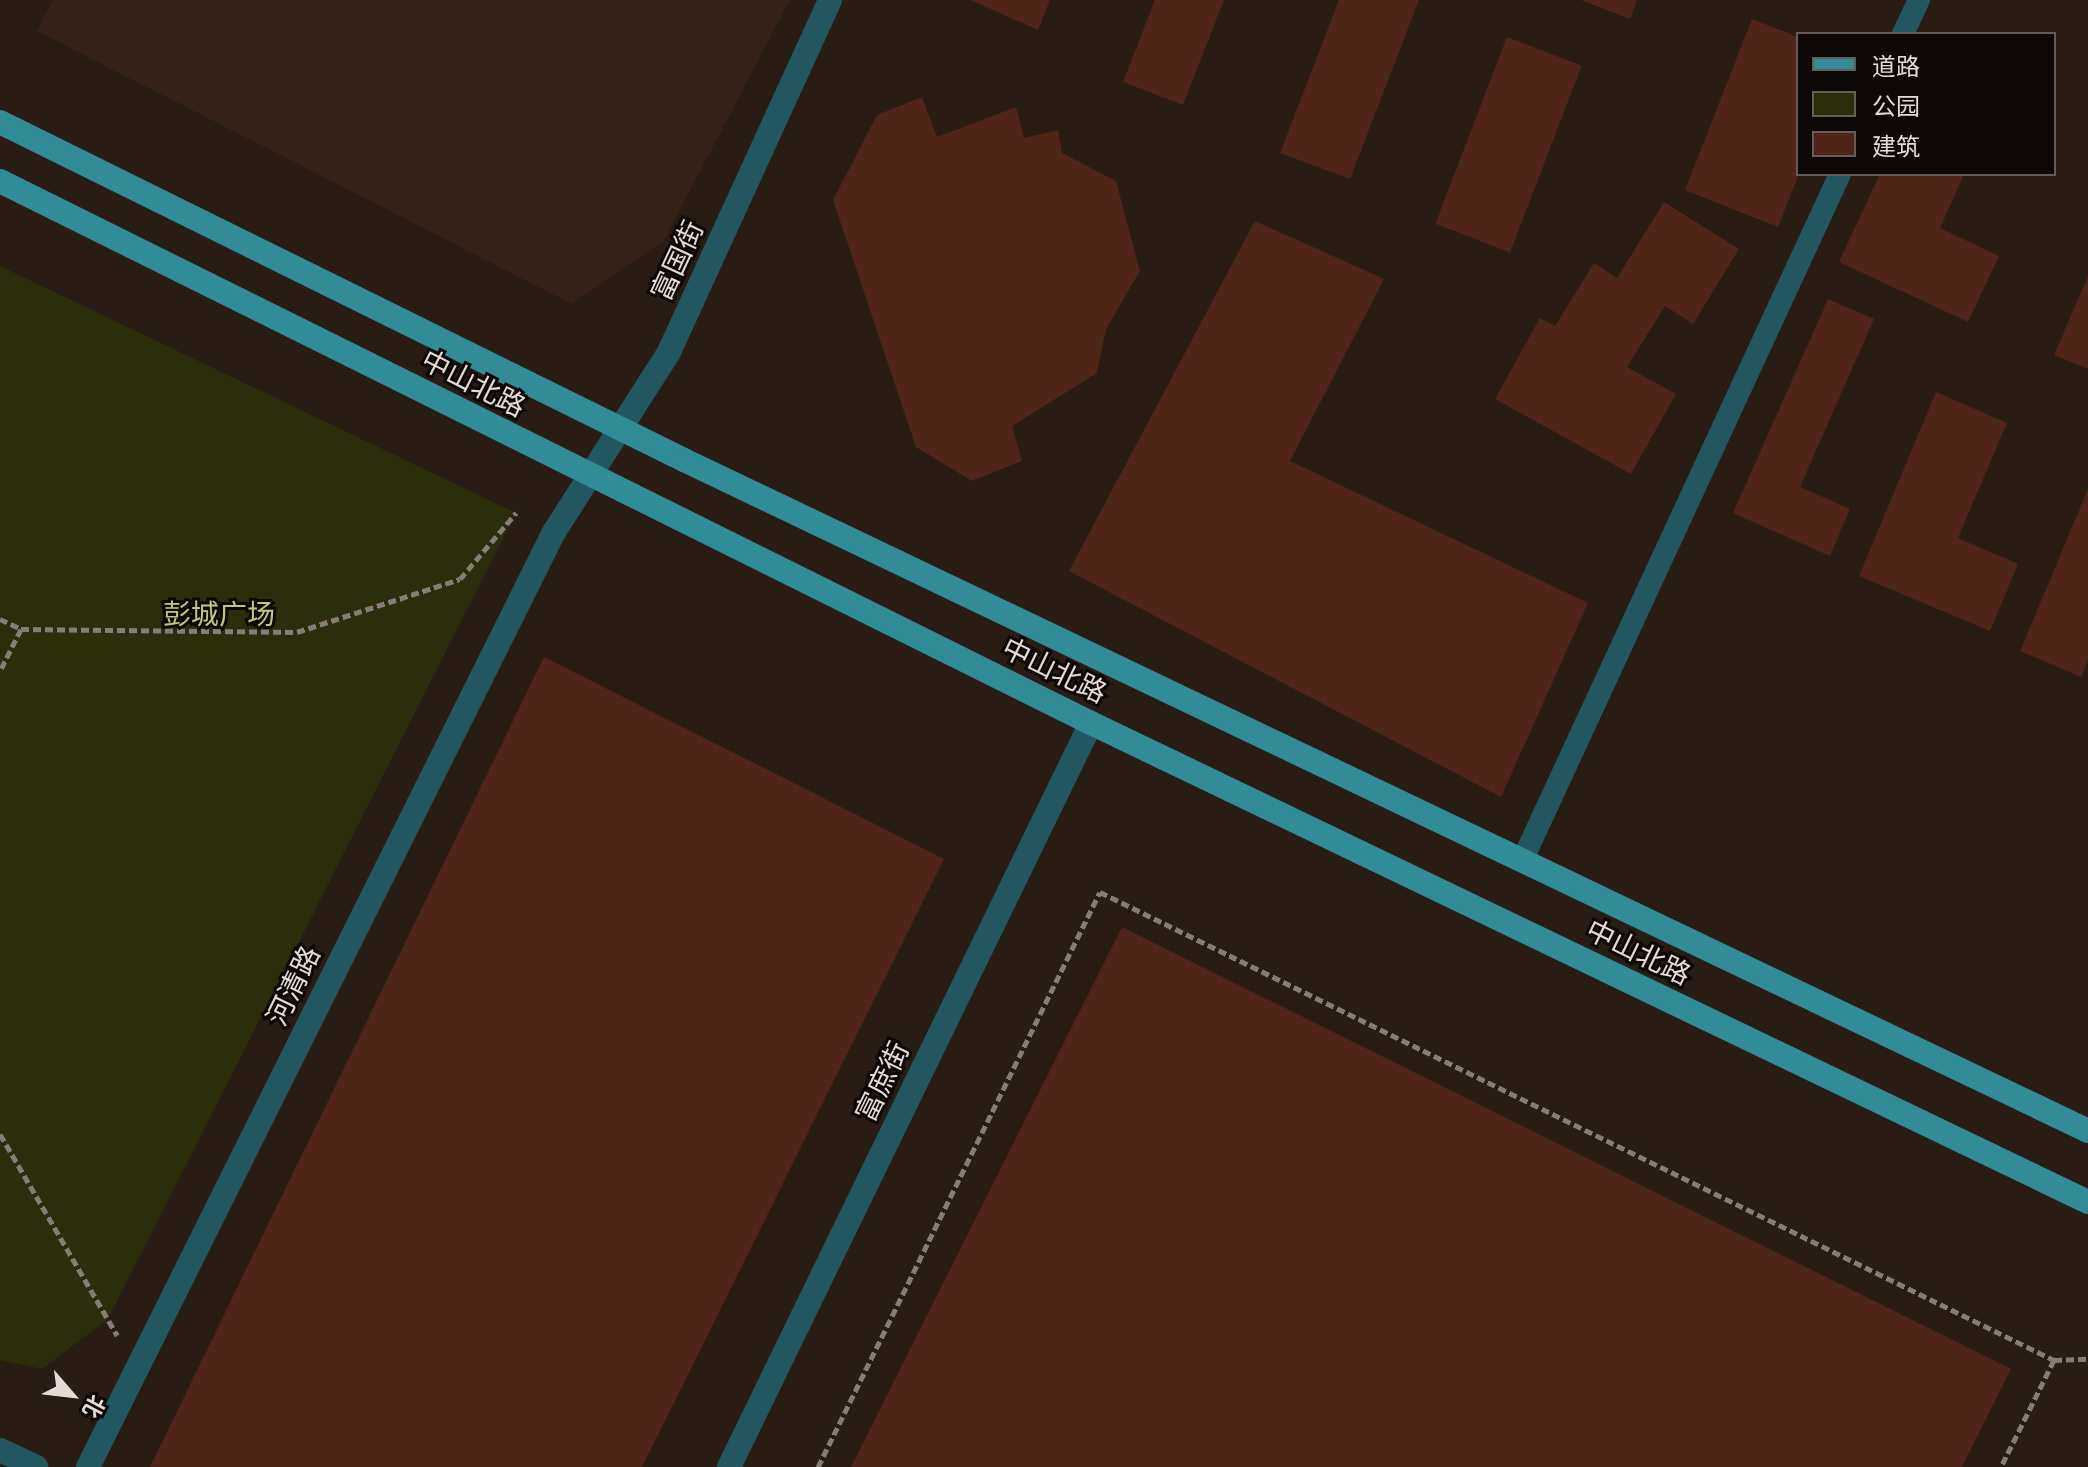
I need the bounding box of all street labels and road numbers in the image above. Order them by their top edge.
street label: 富国街 [645,216,711,306]
street label: 中山北路 [415,344,531,424]
street label: 中山北路 [996,631,1112,711]
street label: 中山北路 [1580,913,1696,993]
street label: 河清路 [260,941,328,1031]
street label: 富庶街 [849,1037,917,1127]

